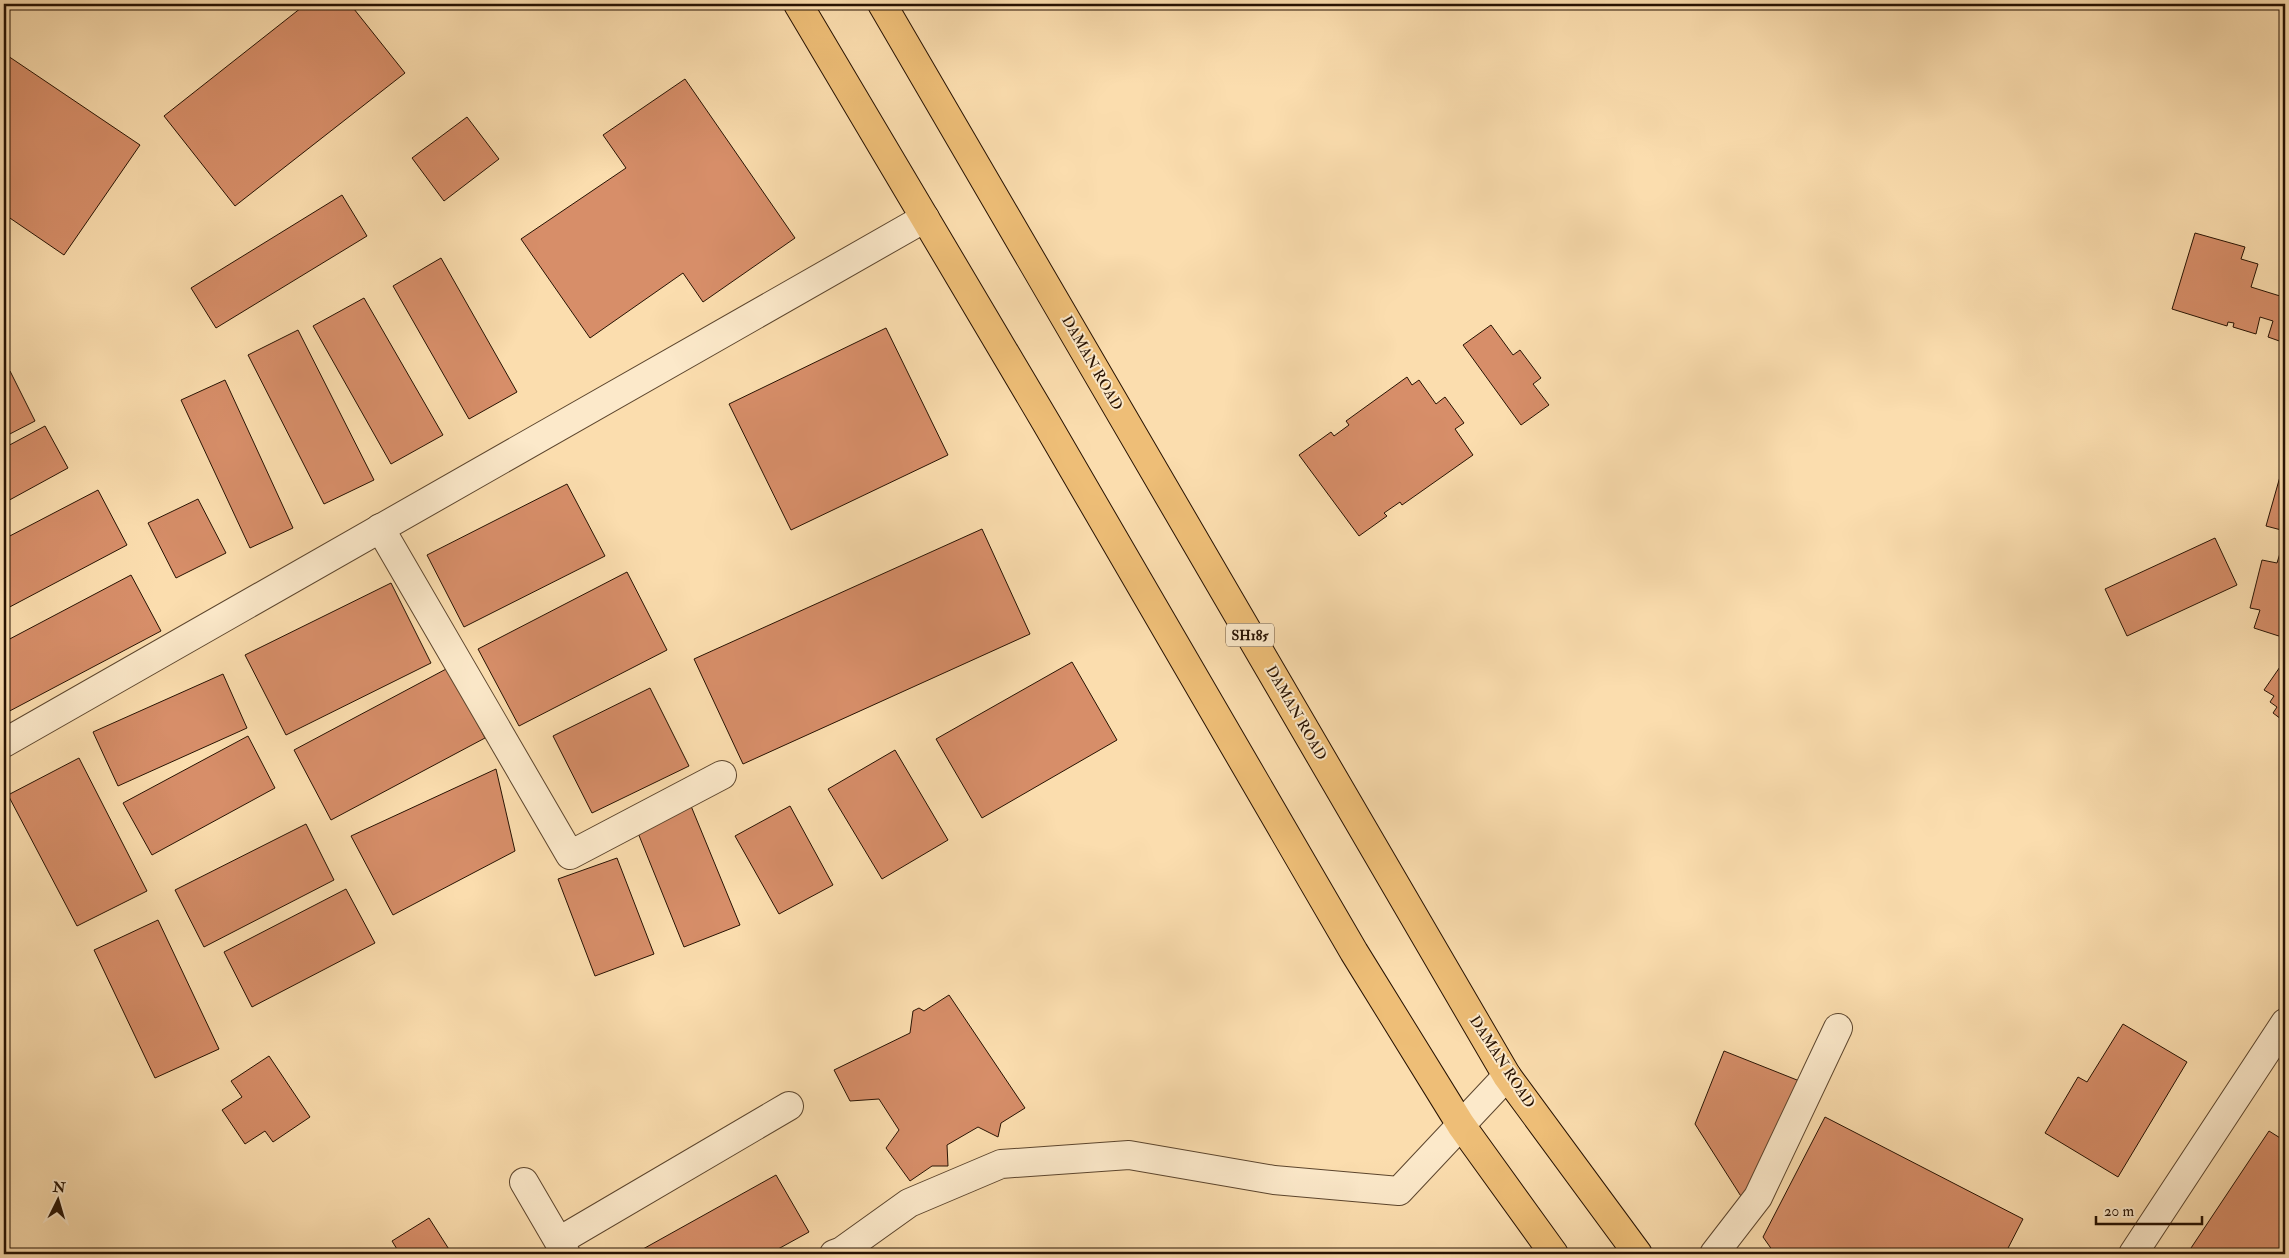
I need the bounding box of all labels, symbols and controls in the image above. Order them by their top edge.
street label: DAMAN ROAD [1057,312,1127,414]
road number: SH185 [1226,624,1274,646]
street label: DAMAN ROAD [1261,662,1331,764]
street label: DAMAN ROAD [1465,1012,1539,1112]
north arrow [32,1176,82,1226]
text: N [51,1178,67,1197]
scale bar [2096,1193,2203,1225]
text: 20 m [2104,1202,2134,1221]

